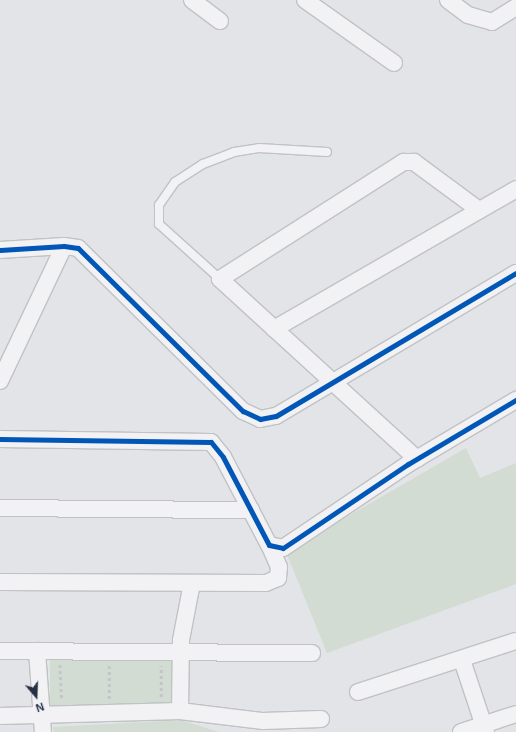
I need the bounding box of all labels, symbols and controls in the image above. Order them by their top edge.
north arrow [16,676,56,716]
text: N [34,700,46,714]

